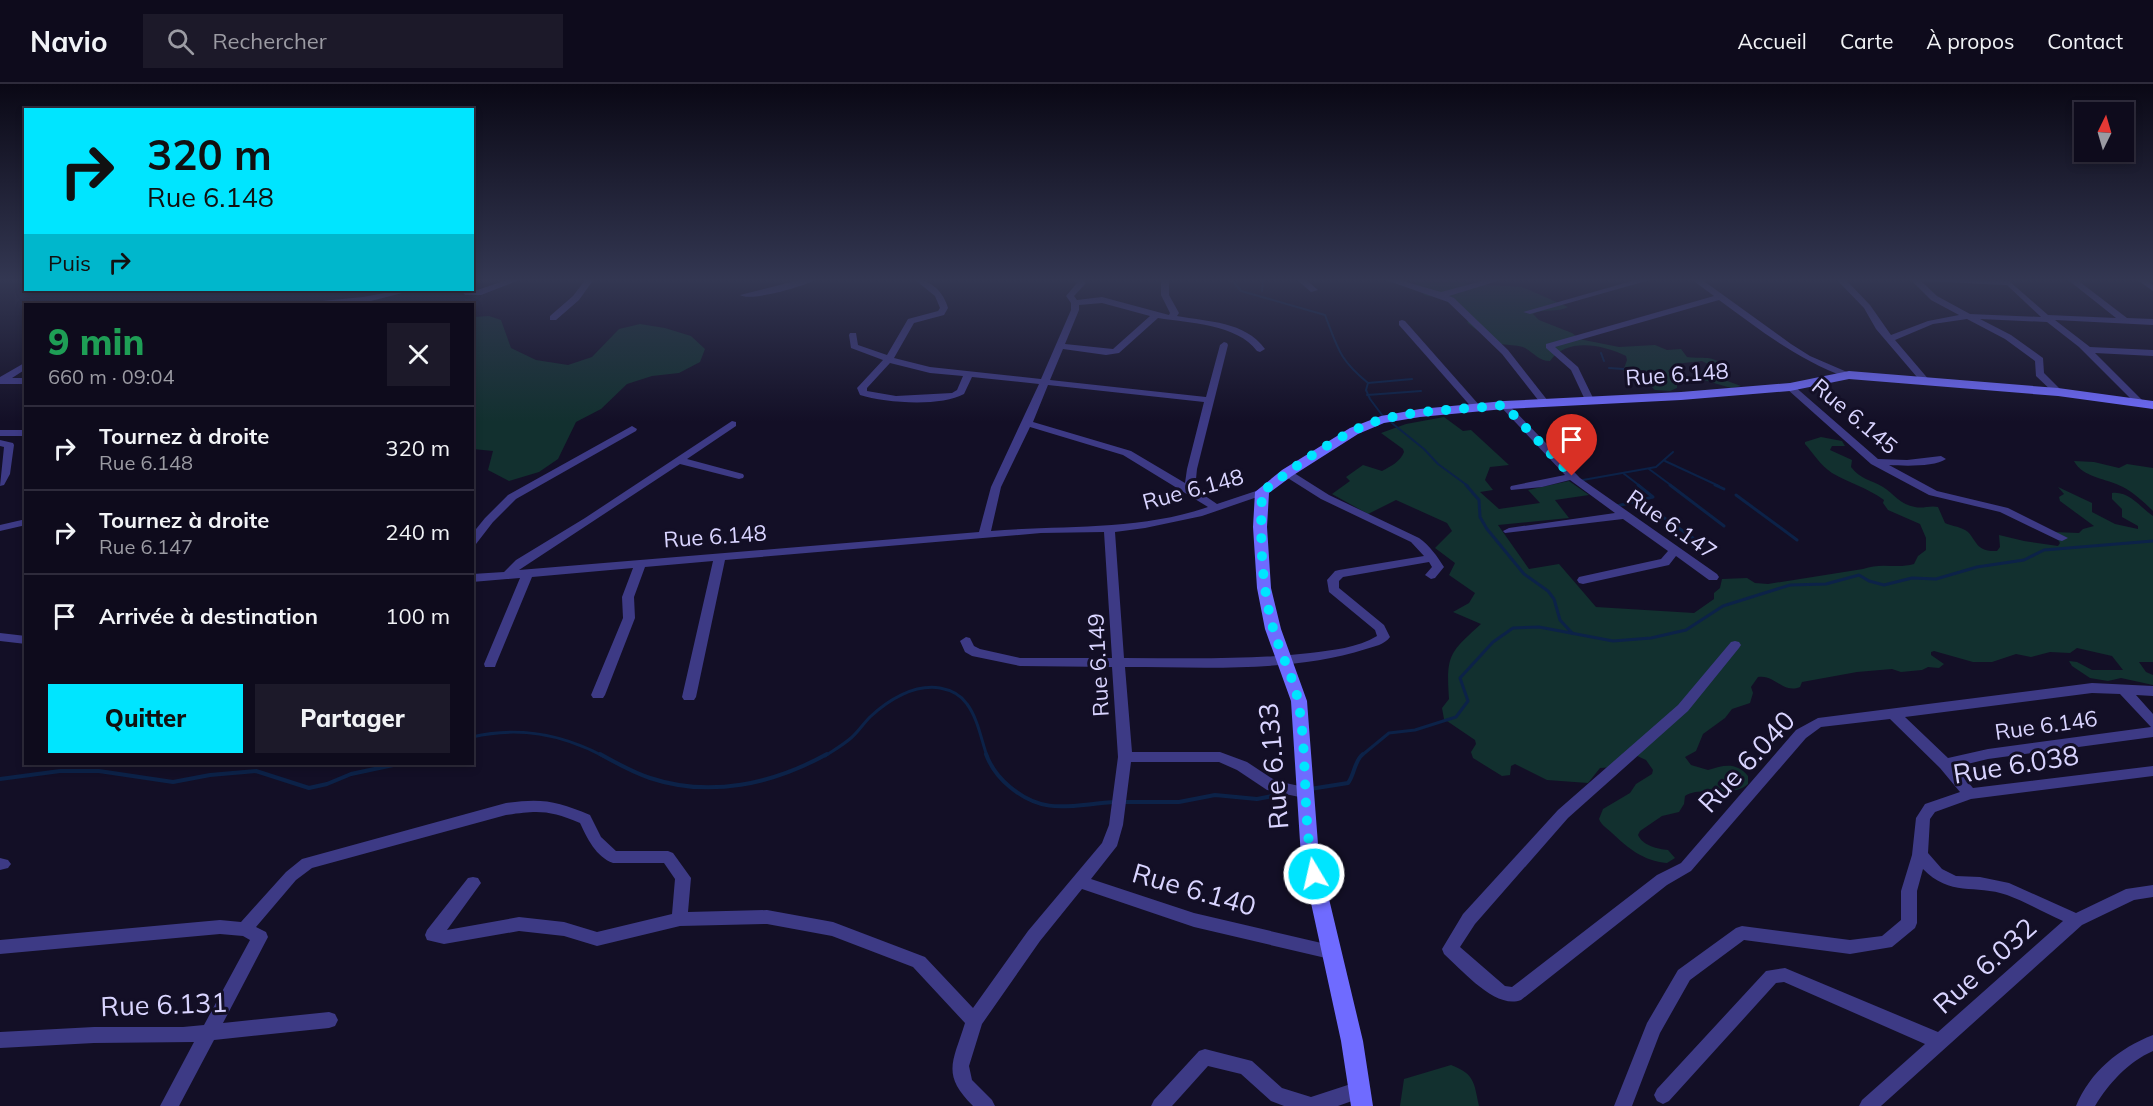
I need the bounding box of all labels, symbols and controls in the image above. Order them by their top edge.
search box [143,14,563,68]
text: Navio [30,24,107,59]
icon: search [164,25,197,58]
text: Rechercher [212,27,327,55]
text: Accueil [1737,28,1807,54]
text: Carte [1840,28,1893,54]
text: À propos [1926,28,2014,54]
text: Contact [2047,28,2123,54]
north arrow [2074,102,2134,162]
map controls [2074,102,2134,162]
text: 320 m [147,128,272,181]
icon: right [48,132,126,210]
text: Rue 6.148 [147,180,274,214]
icon: right [103,246,136,279]
text: Puis [48,249,91,277]
text: 9 min [48,319,144,364]
button: close [387,323,450,386]
street label: Rue 6.148 [1624,356,1730,392]
text: 660 m · 09:04 [48,364,174,389]
street label: Rue 6.145 [1806,372,1904,460]
pin [1546,414,1597,476]
text: Tournez à droite [99,422,269,450]
icon: arrive [1555,423,1588,456]
icon: right [48,432,81,465]
text: 320 m [385,434,450,462]
text: Rue 6.148 [99,450,193,475]
street label: Rue 6.148 [1139,462,1247,516]
street label: Rue 6.147 [1622,483,1722,565]
text: Tournez à droite [99,506,269,534]
icon: right [48,516,81,549]
text: 240 m [385,518,450,546]
street label: Rue 6.148 [662,518,768,554]
text: Rue 6.147 [99,534,193,559]
icon: arrive [48,600,81,633]
text: Arrivée à destination [99,602,318,630]
text: 100 m [385,602,450,630]
street label: Rue 6.149 [1081,613,1115,717]
button: Quitter [48,684,243,753]
button: Partager [255,684,450,753]
street label: Rue 6.133 [1251,701,1295,831]
street label: Rue 6.040 [1691,703,1802,819]
street label: Rue 6.146 [1993,704,2099,746]
street label: Rue 6.038 [1950,737,2081,791]
position arrow [1282,842,1346,906]
street label: Rue 6.140 [1129,855,1260,923]
street label: Rue 6.032 [1926,910,2043,1020]
street label: Rue 6.131 [100,985,228,1023]

